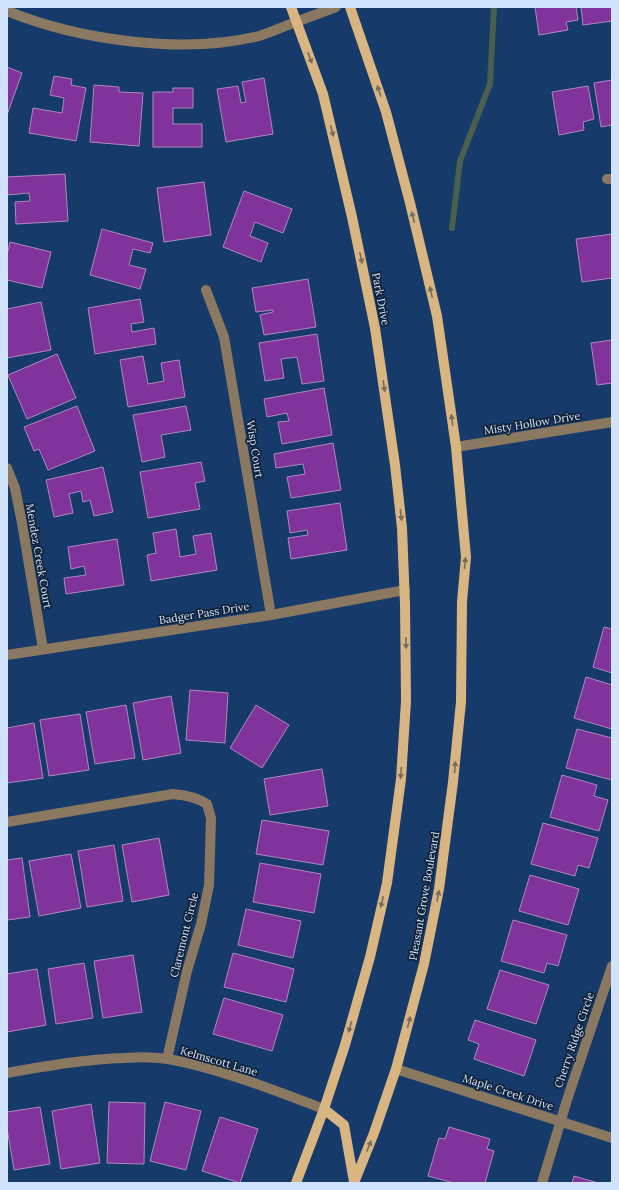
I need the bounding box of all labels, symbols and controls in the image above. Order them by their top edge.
one-way arrow [307,52,313,64]
one-way arrow [376,85,382,97]
one-way arrow [329,126,335,138]
one-way arrow [410,210,416,223]
one-way arrow [358,252,364,264]
street label: Park Drive [369,272,393,327]
one-way arrow [428,286,434,298]
one-way arrow [381,380,387,392]
street label: Misty Hollow Drive [483,408,581,438]
one-way arrow [449,414,455,426]
street label: Wisp Court [244,419,267,480]
street label: Mendez Creek Court [23,502,55,610]
one-way arrow [397,509,404,521]
one-way arrow [462,557,469,569]
street label: Badger Pass Drive [158,599,250,627]
one-way arrow [403,637,409,650]
one-way arrow [451,761,458,773]
one-way arrow [398,767,405,779]
street label: Pleasant Grove Boulevard [406,830,442,962]
one-way arrow [435,890,441,902]
street label: Claremont Circle [167,891,201,979]
one-way arrow [379,895,385,908]
street label: Cherry Ridge Circle [551,990,597,1090]
one-way arrow [406,1016,412,1029]
one-way arrow [347,1022,353,1034]
street label: Kelmscott Lane [179,1043,259,1079]
street label: Maple Creek Drive [461,1071,555,1113]
one-way arrow [366,1139,372,1151]

